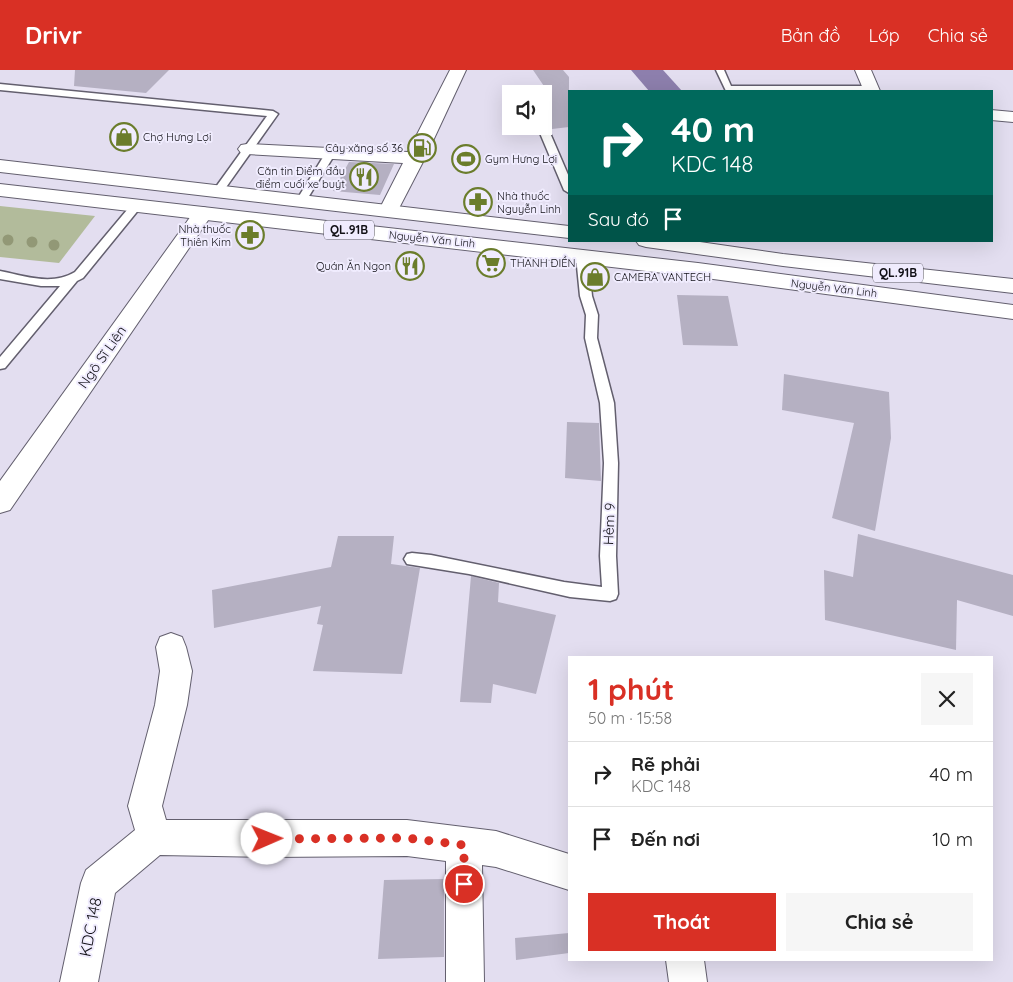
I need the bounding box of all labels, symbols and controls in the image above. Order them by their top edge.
text: Drivr [25,20,82,50]
text: Bản đồ [781,24,840,47]
text: Lớp [868,24,900,47]
text: Chia sẻ [928,24,988,47]
map controls [502,85,552,135]
button: sound [502,85,552,135]
text: 40 m [671,107,755,151]
icon: right [588,110,653,175]
shop icon: Chợ Hưng Lợi [109,122,139,152]
place label: Chợ Hưng Lợi [143,130,211,144]
fuel station icon: Cây xăng số 36 [407,133,437,163]
place label: Cây xăng số 36 [325,141,403,155]
sports icon: Gym Hưng Lợi [451,144,481,174]
text: KDC 148 [671,150,753,178]
place label: Gym Hưng Lợi [485,152,557,166]
restaurant icon: Căn tin Điểm đầu điểm cuối xe buýt [349,162,379,192]
place label: Căn tin Điểm đầu điểm cuối xe buýt [255,164,345,191]
pharmacy icon: Nhà thuốc Nguyễn Linh [463,187,493,217]
place label: Nhà thuốc Nguyễn Linh [497,189,561,216]
icon: arrive [659,205,687,233]
text: Sau đó [588,207,649,231]
pharmacy icon: Nhà thuốc Thiên Kim [235,220,265,250]
road number: QL.91B [324,220,374,240]
place label: Nhà thuốc Thiên Kim [178,222,231,249]
street label: Nguyễn Văn Linh [388,228,476,250]
supermarket icon: THANH ĐIỀN [476,248,506,278]
restaurant icon: Quán Ăn Ngon [395,251,425,281]
place label: THANH ĐIỀN [510,255,576,270]
place label: Quán Ăn Ngon [316,259,391,273]
shop icon: CAMERA VANTECH [580,262,610,292]
road number: QL.91B [873,264,923,282]
place label: CAMERA VANTECH [614,270,711,284]
street label: Nguyễn Văn Linh [790,276,878,300]
street label: Ngô Sĩ Liên [74,322,130,392]
street label: Hẻm 9 [599,502,619,546]
text: 1 phút [588,670,674,708]
button: close [921,673,973,725]
text: 50 m · 15:58 [588,708,672,728]
text: Rẽ phải [631,752,700,776]
icon: right [588,760,616,788]
text: 40 m [929,762,973,786]
text: KDC 148 [631,776,691,796]
position arrow [240,812,292,864]
icon: arrive [588,825,616,853]
text: Đến nơi [631,827,700,851]
text: 10 m [932,827,973,851]
pin [443,863,485,905]
icon: arrive [450,870,478,898]
button: Thoát [588,893,776,951]
button: Chia sẻ [786,893,973,951]
street label: KDC 148 [74,896,106,958]

